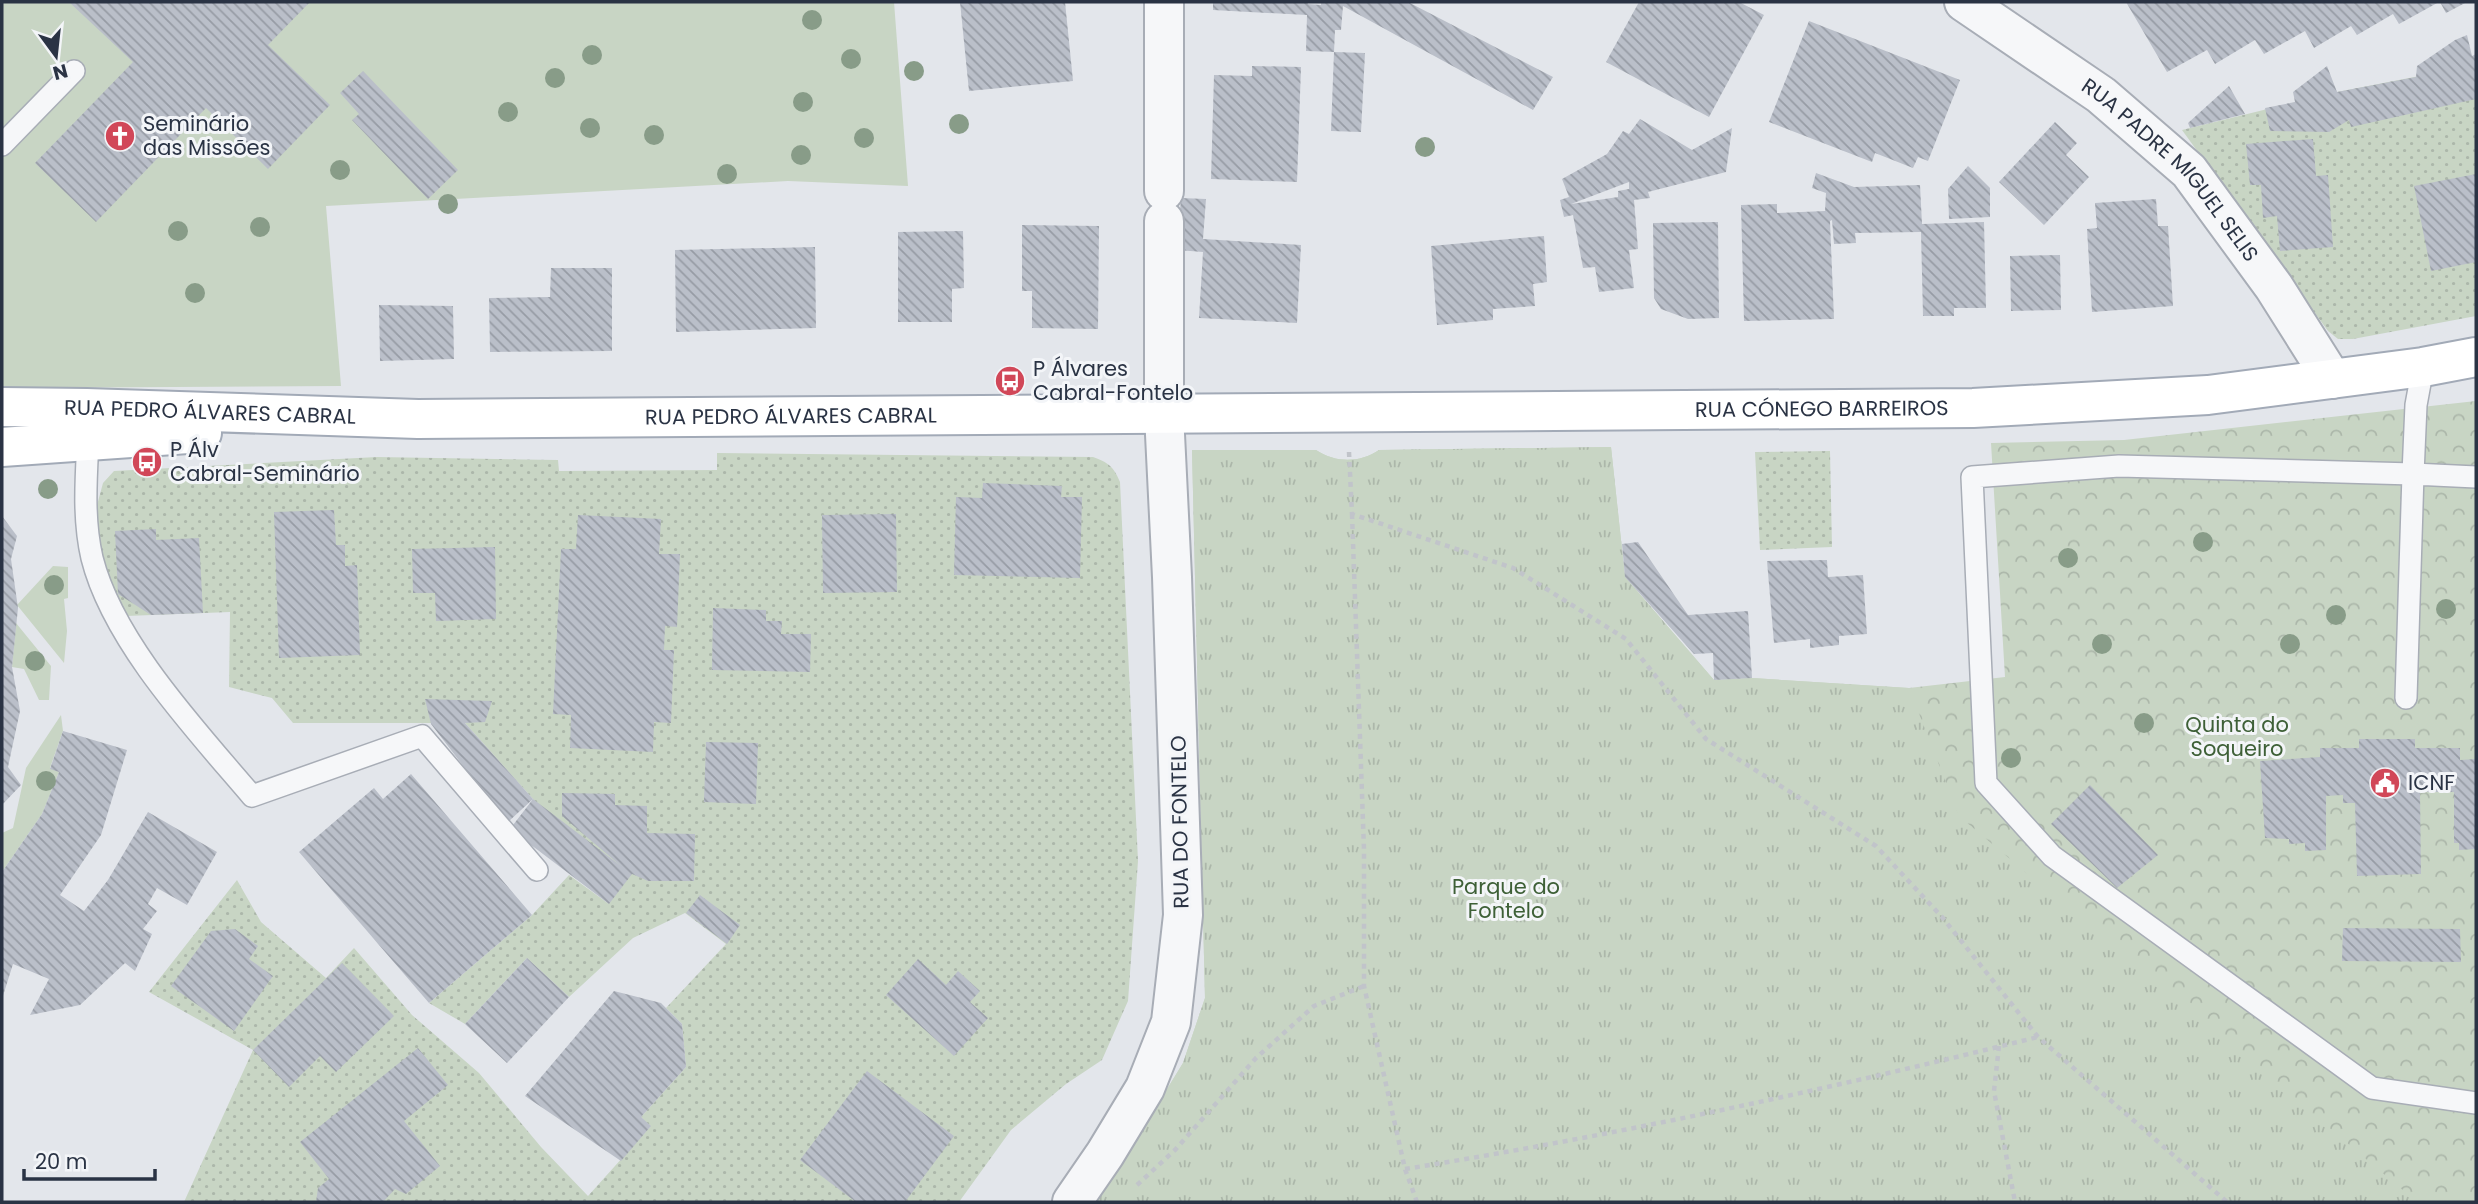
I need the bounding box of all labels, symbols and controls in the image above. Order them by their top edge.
north arrow [21,21,91,91]
text: N [50,57,71,87]
street label: RUA PADRE MIGUEL SELIS [2076,71,2266,267]
place label: Seminário das Missões [143,109,271,162]
church icon: Seminário das Missões [103,119,137,153]
place label: P Álvares Cabral-Fontelo [1033,354,1193,407]
bus stop icon: P Álvares Cabral-Fontelo [993,364,1027,398]
street label: RUA PEDRO ÁLVARES CABRAL [64,393,356,431]
street label: RUA CÓNEGO BARREIROS [1695,393,1949,424]
street label: RUA PEDRO ÁLVARES CABRAL [645,400,937,431]
place label: P Álv Cabral-Seminário [170,435,360,488]
bus stop icon: P Álv Cabral-Seminário [130,445,164,479]
park label: Quinta do Soqueiro [2185,710,2289,763]
street label: RUA DO FONTELO [1163,735,1196,909]
public building icon: ICNF [2368,766,2402,800]
place label: ICNF [2408,768,2455,797]
park label: Parque do Fontelo [1452,872,1560,925]
scale bar [24,1138,156,1182]
text: 20 m [35,1147,88,1176]

